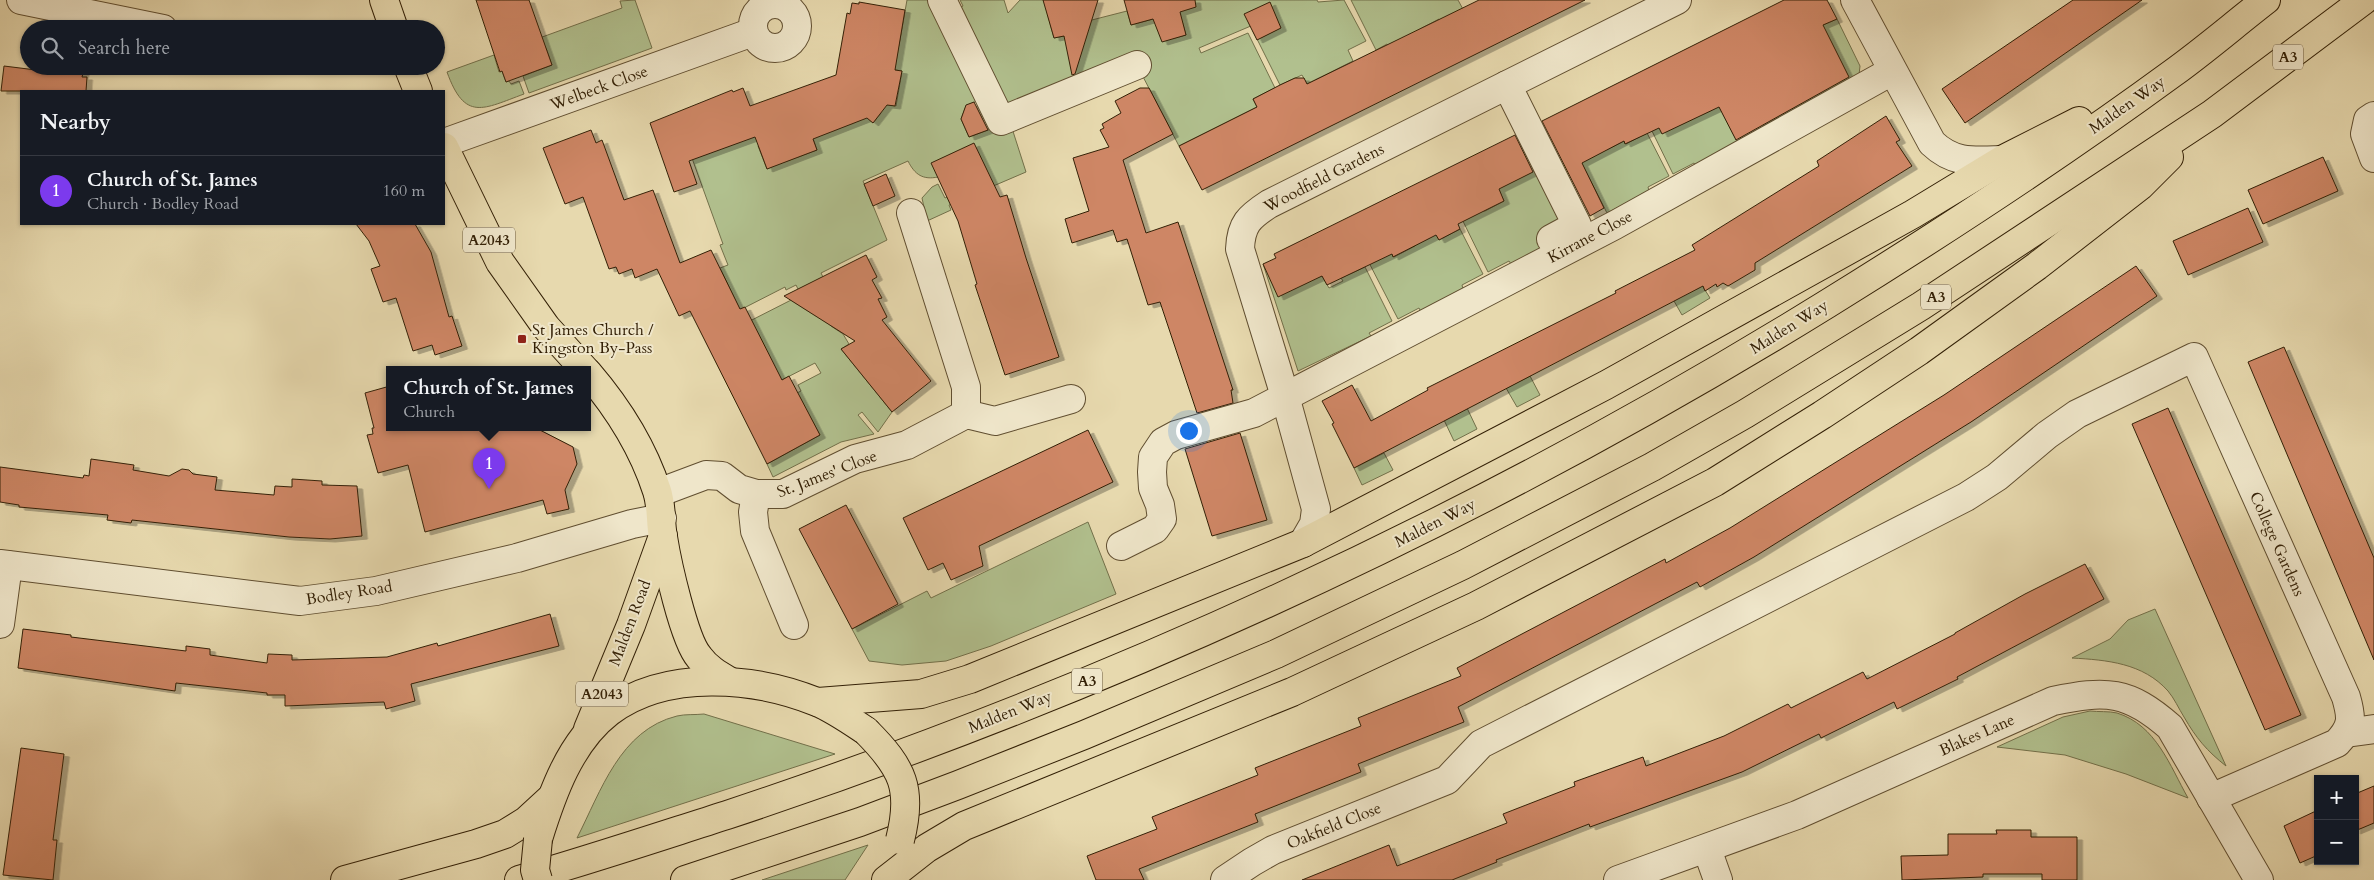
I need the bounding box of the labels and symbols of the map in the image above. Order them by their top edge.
road number: A3 [2273,44,2303,70]
street label: Welbeck Close [546,60,651,116]
street label: Malden Way [2085,70,2170,139]
street label: Woodfield Gardens [1259,138,1388,218]
street label: Kirrane Close [1544,205,1636,269]
road number: A2043 [463,228,515,252]
road number: A3 [1921,284,1951,310]
street label: Malden Way [1746,294,1833,360]
place label: St James Church / Kingston By-Pass [532,319,654,359]
marker: St James Church / Kingston By-Pass [516,333,528,345]
your location [1176,418,1202,444]
street label: St. James' Close [774,445,880,503]
pin: 1 [473,448,505,489]
street label: College Gardens [2244,488,2310,600]
street label: Malden Way [1391,493,1480,553]
street label: Bodley Road [304,575,394,611]
street label: Malden Road [604,576,657,669]
road number: A3 [1072,668,1102,694]
road number: A2043 [576,682,628,706]
street label: Malden Way [965,685,1056,739]
street label: Blakes Lane [1936,709,2018,761]
street label: Oakfield Close [1284,797,1384,855]

